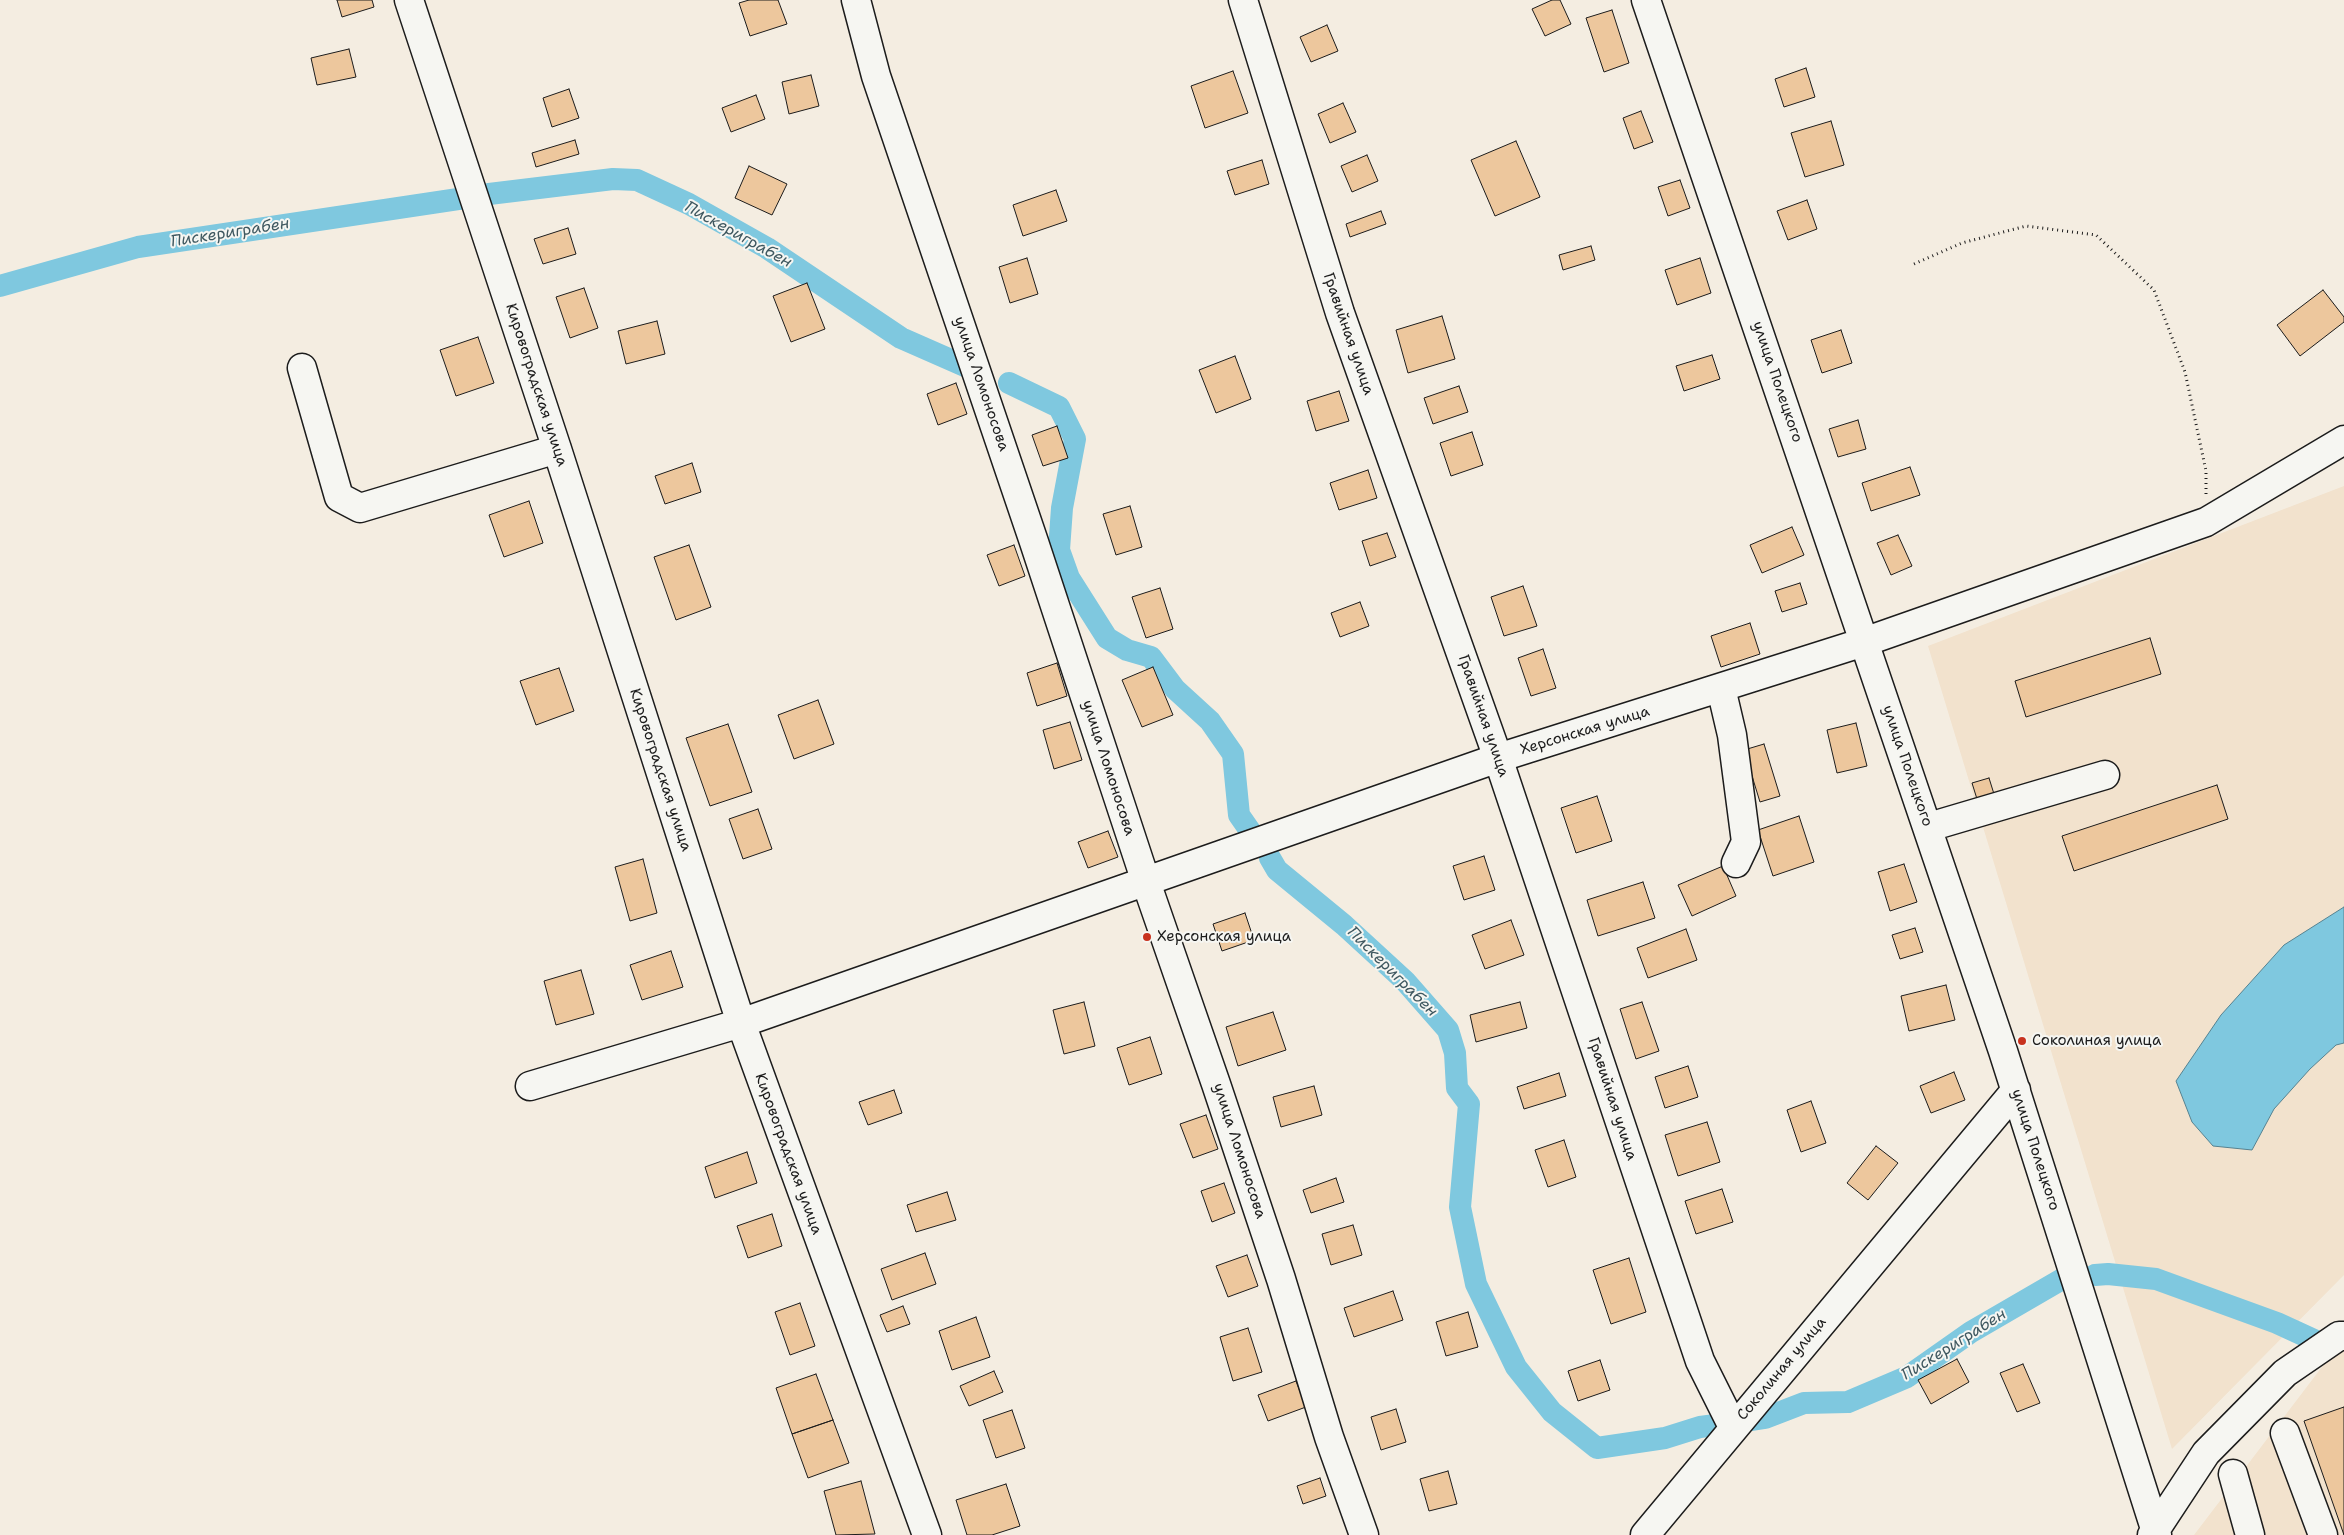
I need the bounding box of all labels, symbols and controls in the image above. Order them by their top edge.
water label: Пискериграбен [681,198,795,272]
water label: Пискериграбен [169,214,291,252]
street label: Гравийная улица [1319,271,1377,397]
street label: Кировоградская улица [501,301,571,469]
street label: улица Ломоносова [949,314,1013,454]
street label: улица Полецкого [1748,319,1806,445]
street label: Гравийная улица [1454,653,1512,779]
street label: Кировоградская улица [625,686,695,854]
street label: улица Ломоносова [1078,698,1138,838]
street label: Херсонская улица [1518,703,1652,759]
street label: улица Полецкого [1878,703,1936,829]
water label: Пискериграбен [1343,923,1441,1021]
place label: Херсонская улица [1157,928,1291,946]
marker: Херсонская улица [1141,931,1153,943]
place label: Соколиная улица [2032,1032,2161,1050]
street label: Гравийная улица [1584,1035,1640,1163]
marker: Соколиная улица [2016,1035,2028,1047]
street label: Кировоградская улица [750,1071,826,1237]
street label: улица Ломоносова [1209,1081,1269,1221]
street label: улица Полецкого [2007,1087,2063,1213]
water label: Пискериграбен [1898,1305,2010,1385]
street label: Соколиная улица [1734,1314,1830,1424]

